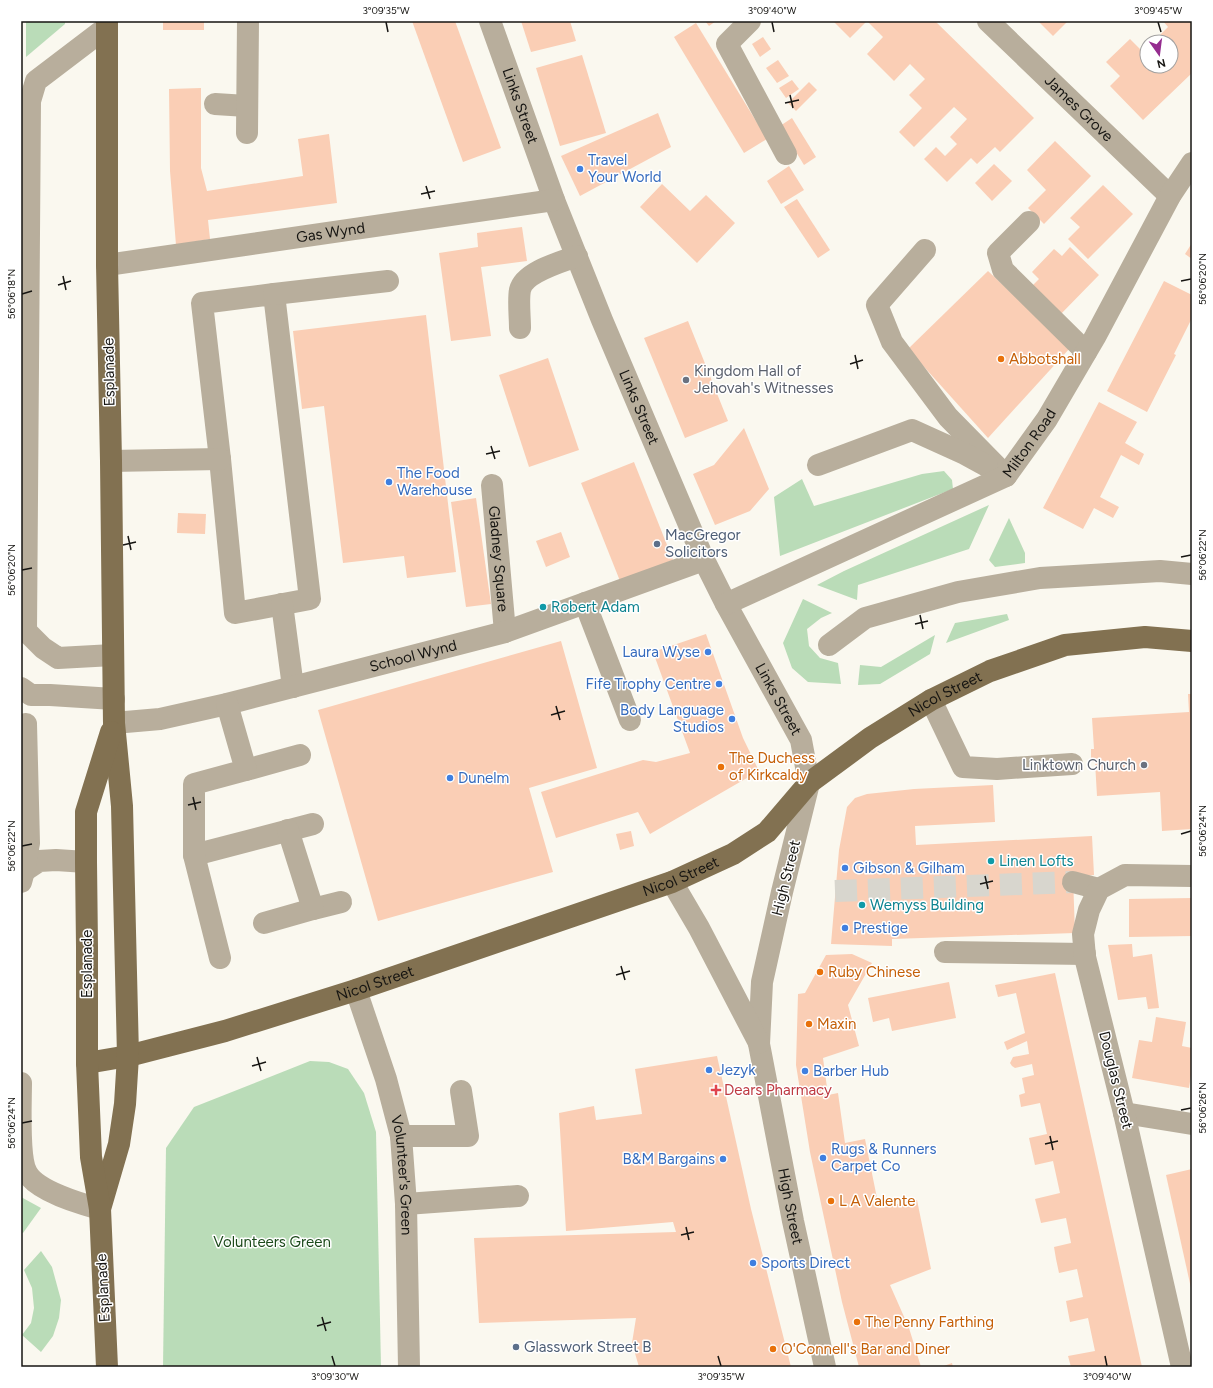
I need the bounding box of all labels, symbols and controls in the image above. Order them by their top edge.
text: 3°09'35"W [362,4,410,17]
text: 3°09'40"W [748,4,797,17]
text: 3°09'45"W [1134,4,1182,17]
north arrow [1139,34,1179,74]
text: N [1156,56,1167,71]
street label: Links Street [498,65,542,147]
street label: James Grove [1041,71,1117,145]
place label: Travel Your World [588,151,662,186]
marker: Travel Your World [575,164,585,174]
street label: Gas Wynd [295,219,366,246]
text: 56°06'20"N [1196,253,1209,305]
text: 56°06'18"N [5,269,18,319]
street label: Esplanade [99,338,119,406]
place label: Abbotshall [1009,350,1081,368]
marker: Abbotshall [996,354,1006,364]
place label: Kingdom Hall of Jehovah's Witnesses [694,362,833,397]
street label: Links Street [615,367,663,448]
marker: Kingdom Hall of Jehovah's Witnesses [681,375,691,385]
street label: Milton Road [999,406,1060,481]
place label: The Food Warehouse [397,464,472,499]
marker: The Food Warehouse [384,477,394,487]
street label: Gladney Square [485,505,512,612]
place label: MacGregor Solicitors [665,526,741,561]
text: 56°06'22"N [1196,529,1209,581]
marker: MacGregor Solicitors [652,539,662,549]
text: 56°06'20"N [5,544,18,596]
place label: Robert Adam [551,598,640,616]
marker: Robert Adam [538,602,548,612]
street label: School Wynd [367,636,459,676]
place label: Laura Wyse [622,643,700,661]
marker: Laura Wyse [703,647,713,657]
street label: Links Street [751,660,806,739]
street label: Nicol Street [905,667,985,721]
place label: Fife Trophy Centre [586,675,711,693]
marker: Fife Trophy Centre [714,679,724,689]
place label: Body Language Studios [620,701,724,736]
marker: Body Language Studios [727,714,737,724]
place label: The Duchess of Kirkcaldy [729,749,815,784]
place label: Linktown Church [1022,756,1136,774]
marker: Linktown Church [1139,760,1149,770]
marker: The Duchess of Kirkcaldy [716,762,726,772]
place label: Dunelm [458,769,509,787]
marker: Dunelm [445,773,455,783]
text: 56°06'24"N [1196,805,1209,857]
text: 56°06'22"N [5,820,18,872]
street label: High Street [768,838,804,918]
place label: Linen Lofts [999,852,1074,870]
street label: Nicol Street [640,853,722,900]
marker: Linen Lofts [986,856,996,866]
place label: Gibson & Gilham [853,859,965,877]
marker: Gibson & Gilham [840,863,850,873]
place label: Wemyss Building [870,896,984,914]
marker: Wemyss Building [857,900,867,910]
place label: Prestige [853,919,908,937]
marker: Prestige [840,923,850,933]
street label: Esplanade [78,930,96,998]
street label: Nicol Street [334,962,416,1005]
place label: Ruby Chinese [828,963,920,981]
marker: Ruby Chinese [815,967,825,977]
place label: Maxin [817,1015,856,1033]
marker: Maxin [804,1019,814,1029]
street label: Douglas Street [1095,1029,1137,1131]
place label: Jezyk [717,1061,756,1079]
place label: Barber Hub [813,1062,889,1080]
marker: Jezyk [704,1065,714,1075]
marker: Barber Hub [800,1066,810,1076]
place label: Dears Pharmacy [724,1081,832,1099]
text: 56°06'26"N [1196,1082,1209,1134]
marker: Dears Pharmacy [711,1085,721,1095]
text: 56°06'24"N [5,1097,18,1149]
street label: Volunteer's Green [387,1113,416,1235]
place label: Rugs & Runners Carpet Co [831,1140,936,1175]
place label: B&M Bargains [623,1150,715,1168]
marker: Rugs & Runners Carpet Co [818,1153,828,1163]
marker: B&M Bargains [718,1154,728,1164]
street label: High Street [774,1166,807,1246]
place label: L A Valente [839,1192,916,1210]
marker: L A Valente [826,1196,836,1206]
park label: Volunteers Green [213,1233,331,1251]
street label: Esplanade [92,1253,114,1323]
place label: Sports Direct [761,1254,850,1272]
marker: Sports Direct [748,1258,758,1268]
place label: The Penny Farthing [865,1313,994,1331]
marker: The Penny Farthing [852,1317,862,1327]
place label: Glasswork Street B [524,1338,652,1356]
place label: O'Connell's Bar and Diner [781,1340,950,1358]
marker: Glasswork Street B [511,1342,521,1352]
marker: O'Connell's Bar and Diner [768,1344,778,1354]
text: 3°09'30"W [311,1370,359,1383]
text: 3°09'35"W [697,1370,745,1383]
text: 3°09'40"W [1083,1370,1132,1383]

